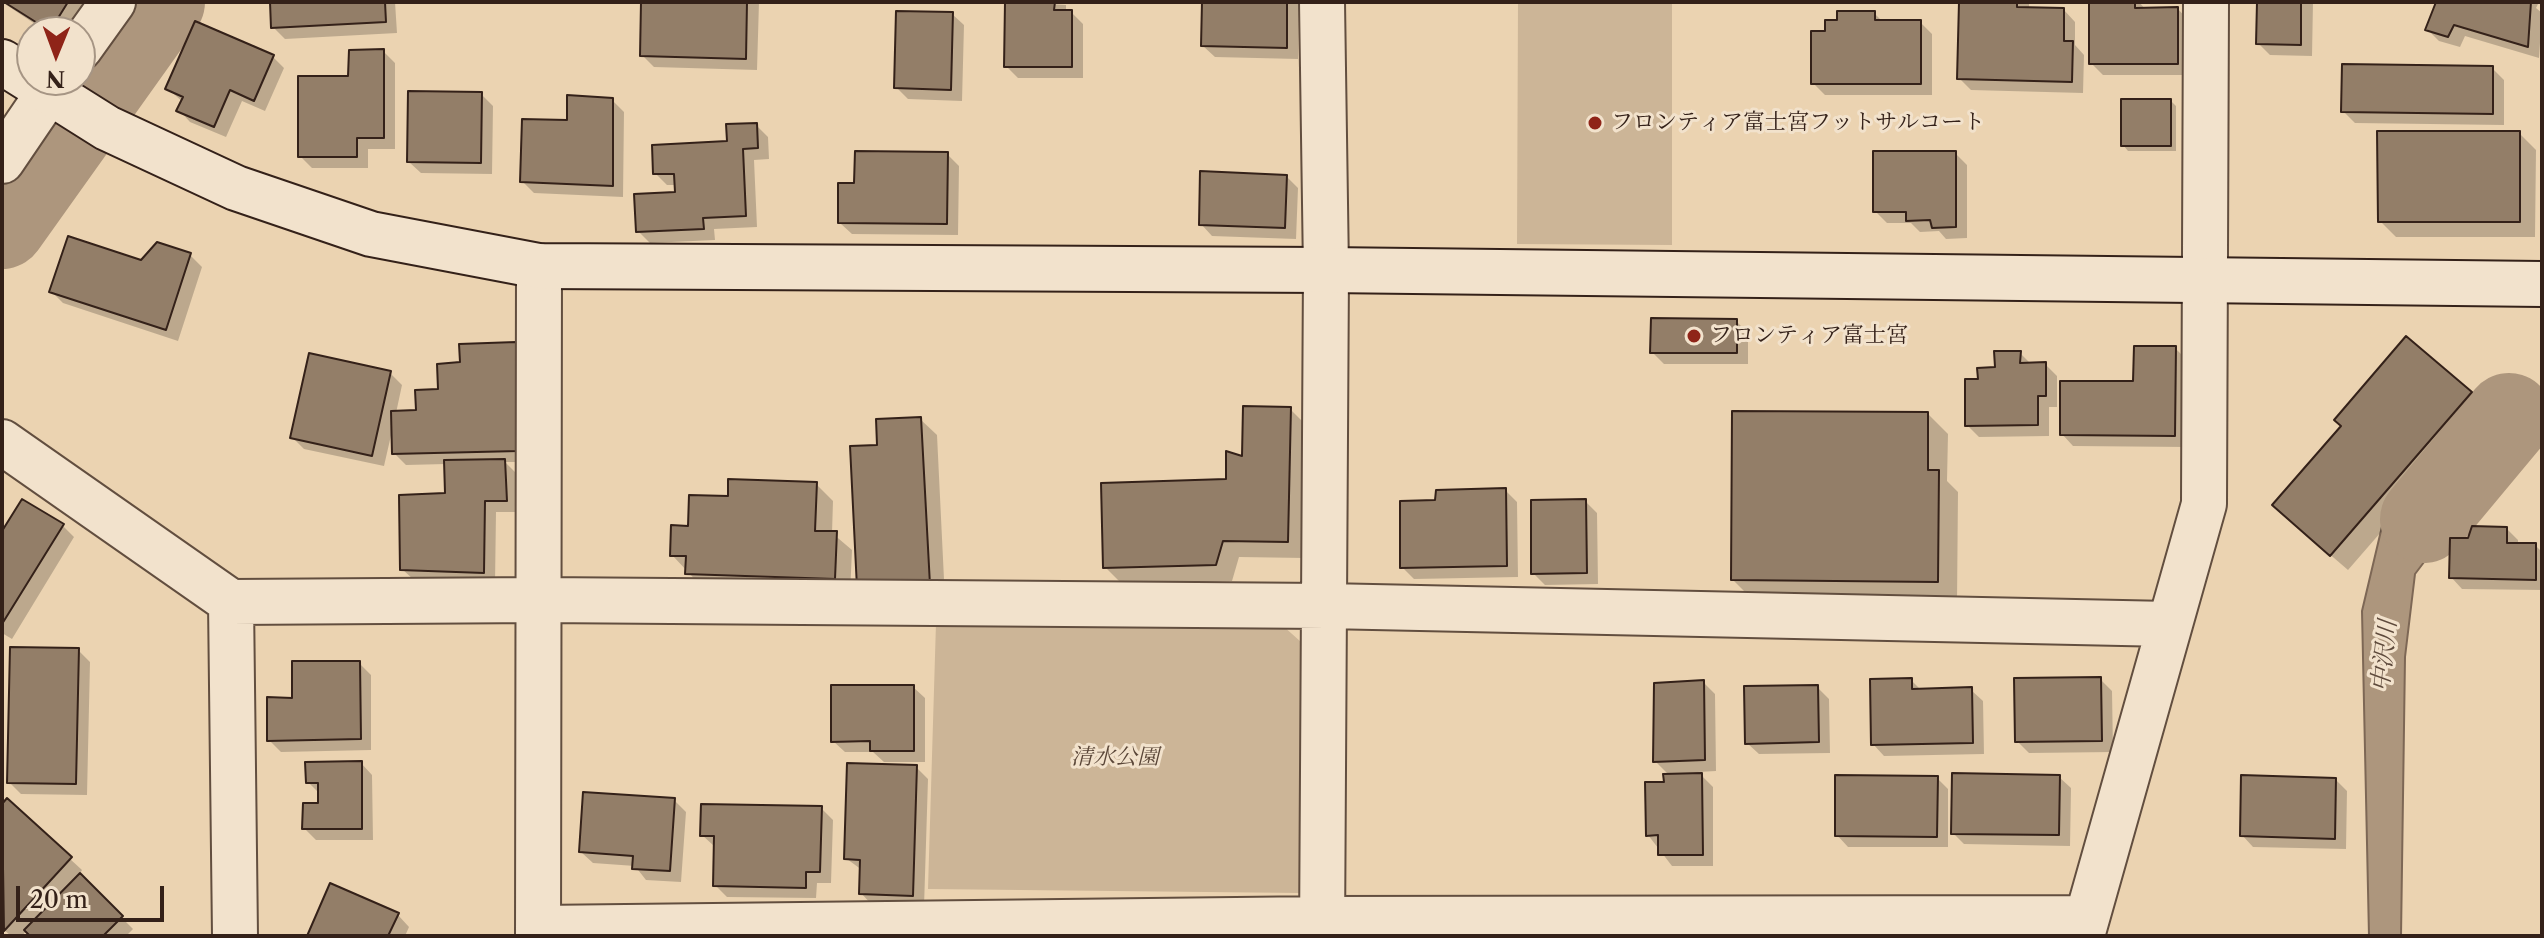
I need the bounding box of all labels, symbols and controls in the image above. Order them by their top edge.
north arrow [16,16,96,96]
text: N [46,65,65,92]
place label: フロンティア富士宮フットサルコート [1611,110,1985,136]
marker: フロンティア富士宮フットサルコート [1586,114,1604,132]
place label: フロンティア富士宮 [1710,323,1908,349]
marker: フロンティア富士宮 [1685,327,1703,345]
water label: 中沢川 [2367,619,2403,693]
park label: 清水公園 [1071,745,1159,771]
scale bar [20,870,168,920]
text: 20 m [30,885,88,914]

